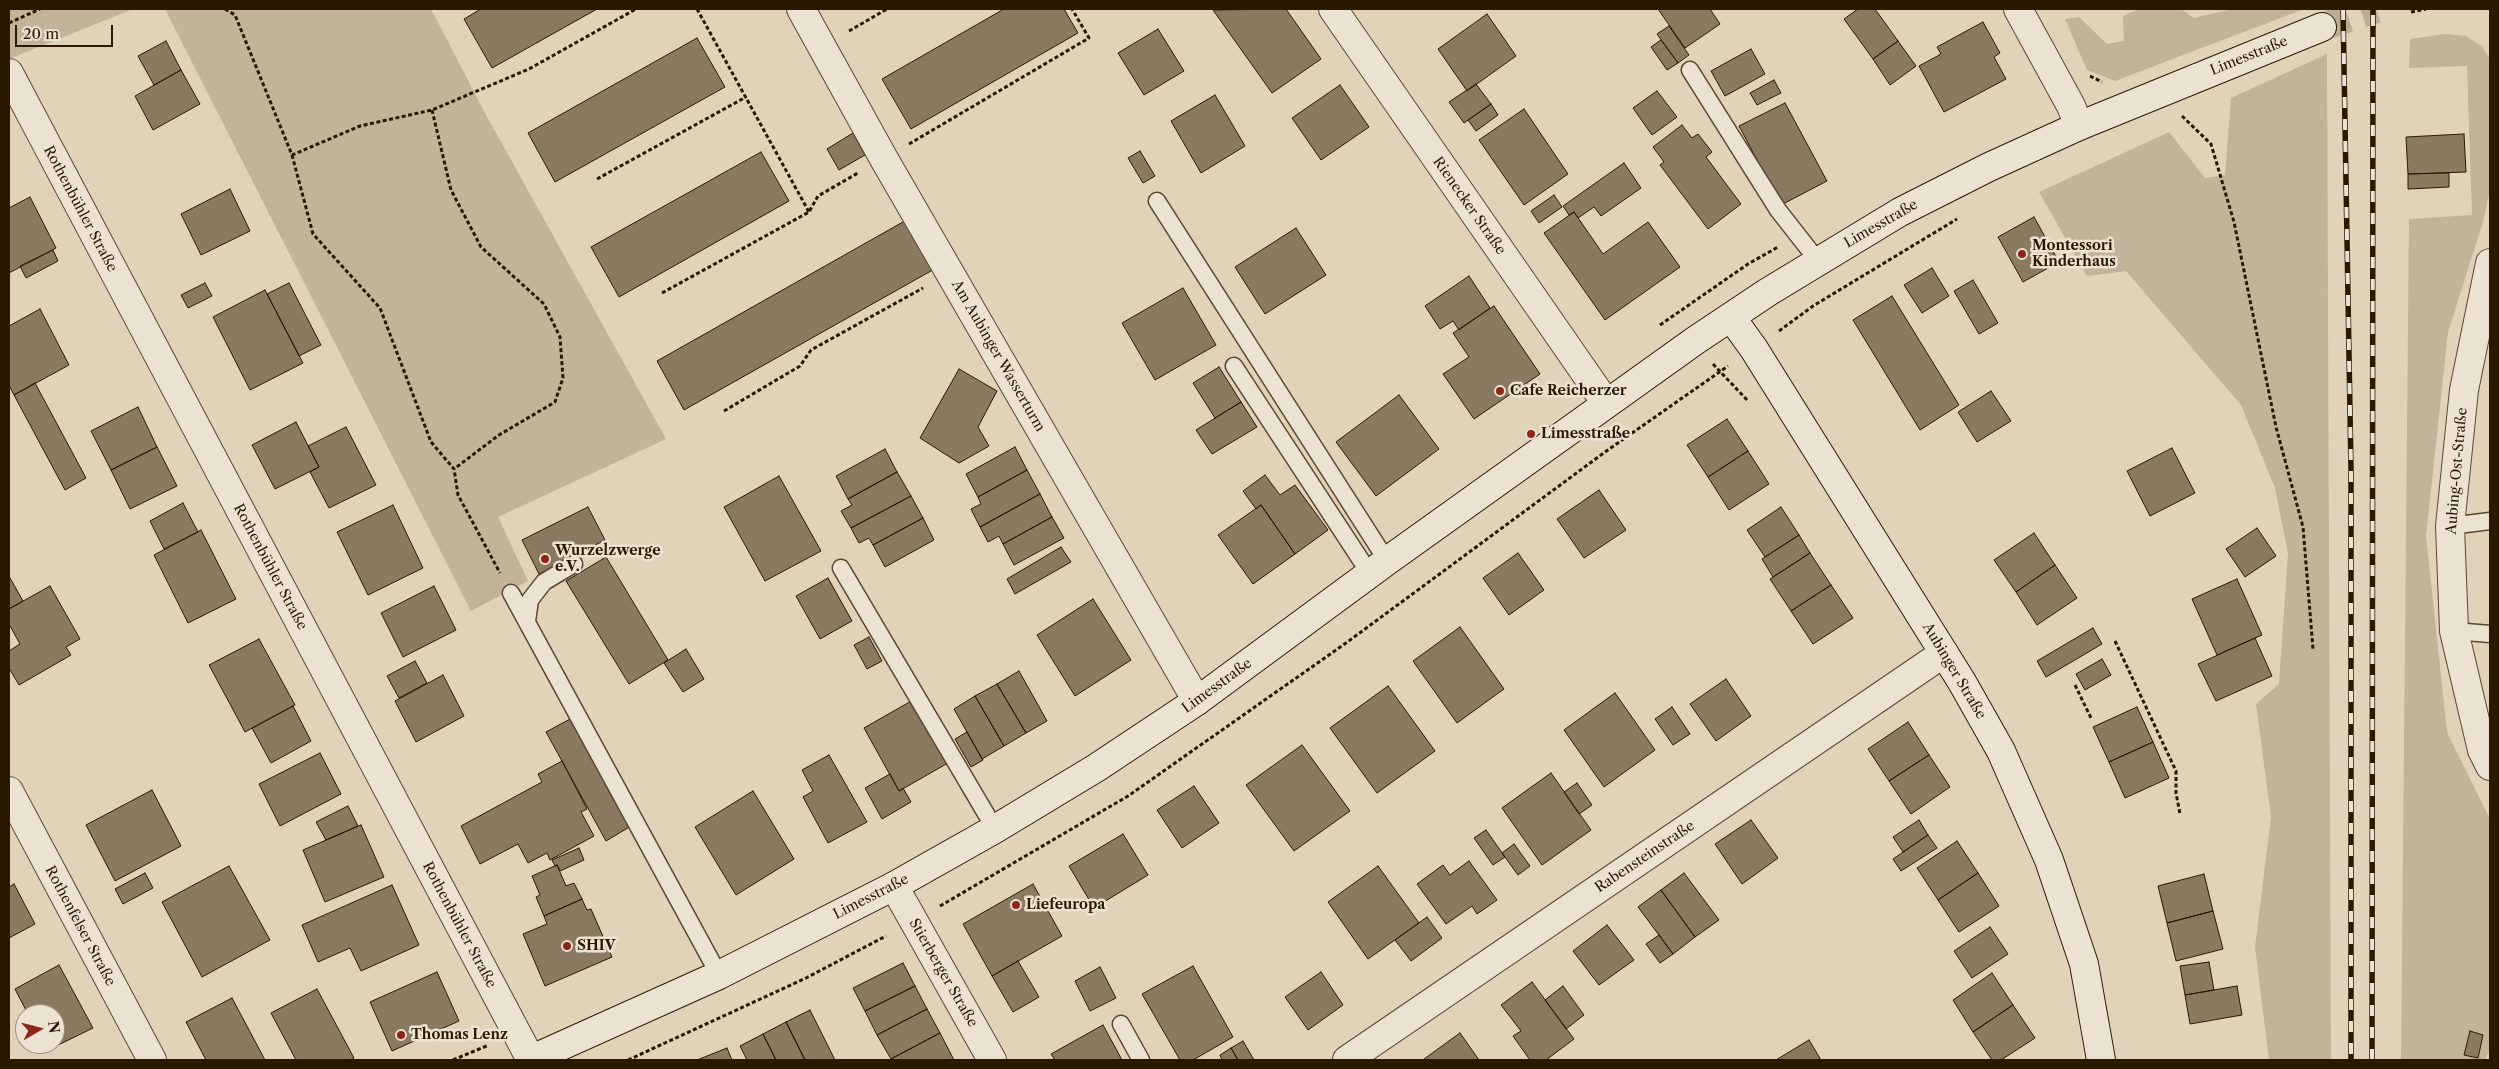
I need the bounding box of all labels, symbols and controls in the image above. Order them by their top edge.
scale bar [18,15,115,47]
text: 20 m [23,24,59,43]
street label: Limesstraße [2208,33,2290,79]
street label: Rothenbühler Straße [40,143,120,275]
street label: Rienecker Straße [1429,154,1509,258]
street label: Limesstraße [1841,196,1921,252]
place label: Montessori Kinderhaus [2032,238,2116,270]
marker: Montessori Kinderhaus [2016,248,2028,260]
street label: Am Aubinger Wasserturm [948,277,1048,435]
place label: Cafe Reicherzer [1510,383,1627,399]
marker: Cafe Reicherzer [1494,385,1506,397]
street label: Aubing-Ost-Straße [2443,407,2471,535]
place label: Limesstraße [1541,426,1630,442]
marker: Limesstraße [1525,428,1537,440]
street label: Rothenbühler Straße [230,501,310,633]
place label: Wurzelzwerge e.V. [555,543,661,576]
marker: Wurzelzwerge e.V. [539,553,551,565]
street label: Aubinger Straße [1919,620,1989,722]
street label: Limesstraße [1179,655,1255,717]
street label: Rabensteinstraße [1592,818,1698,896]
street label: Rothenbühler Straße [419,859,499,991]
street label: Rothenfelser Straße [41,863,119,989]
street label: Limesstraße [831,871,911,923]
place label: Liefeuropa [1026,897,1105,913]
marker: Liefeuropa [1010,899,1022,911]
street label: Stierberger Straße [905,916,981,1030]
place label: SHIV [577,938,615,954]
marker: SHIV [561,940,573,952]
north arrow [15,1004,65,1054]
text: N [44,1020,64,1034]
place label: Thomas Lenz [411,1027,508,1043]
marker: Thomas Lenz [395,1029,407,1041]

